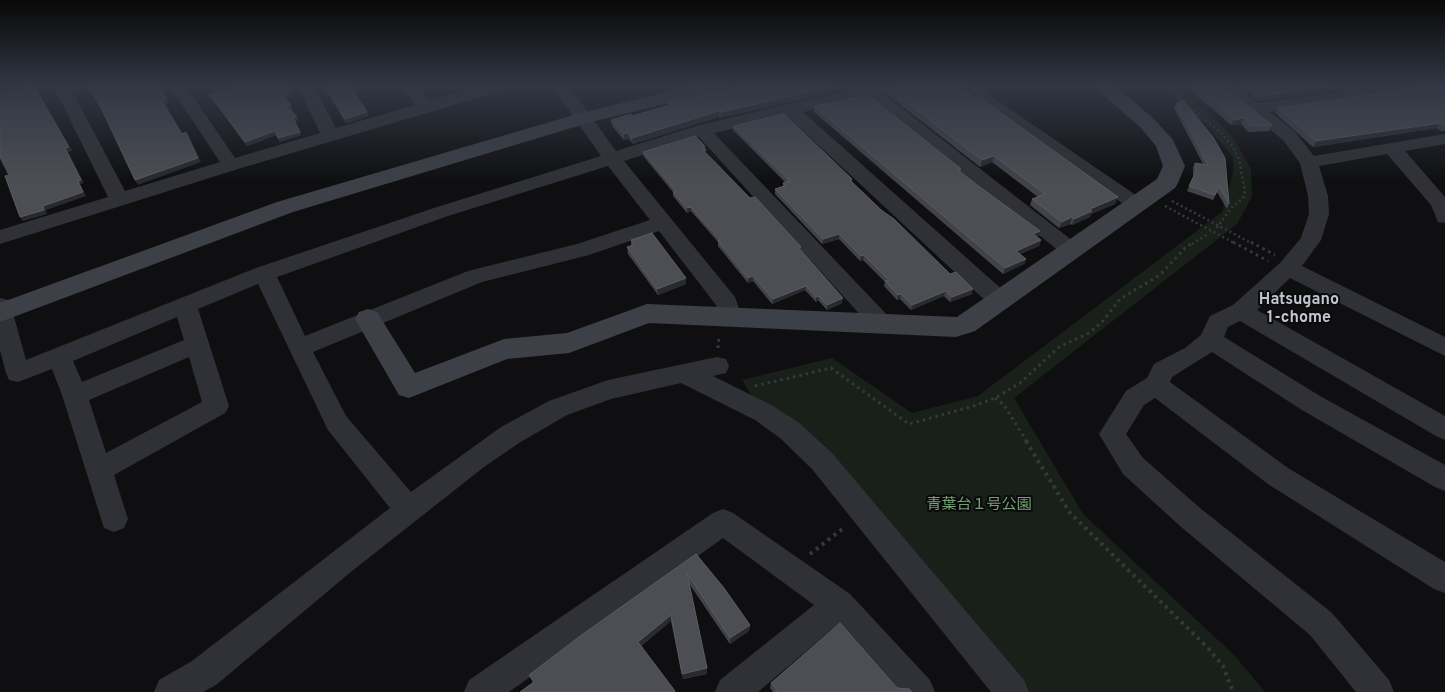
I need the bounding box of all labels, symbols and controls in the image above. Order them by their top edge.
district label: Hatsugano 1-chome [1259,291,1339,329]
park label: 青葉台１号公園 [927,497,1031,515]

